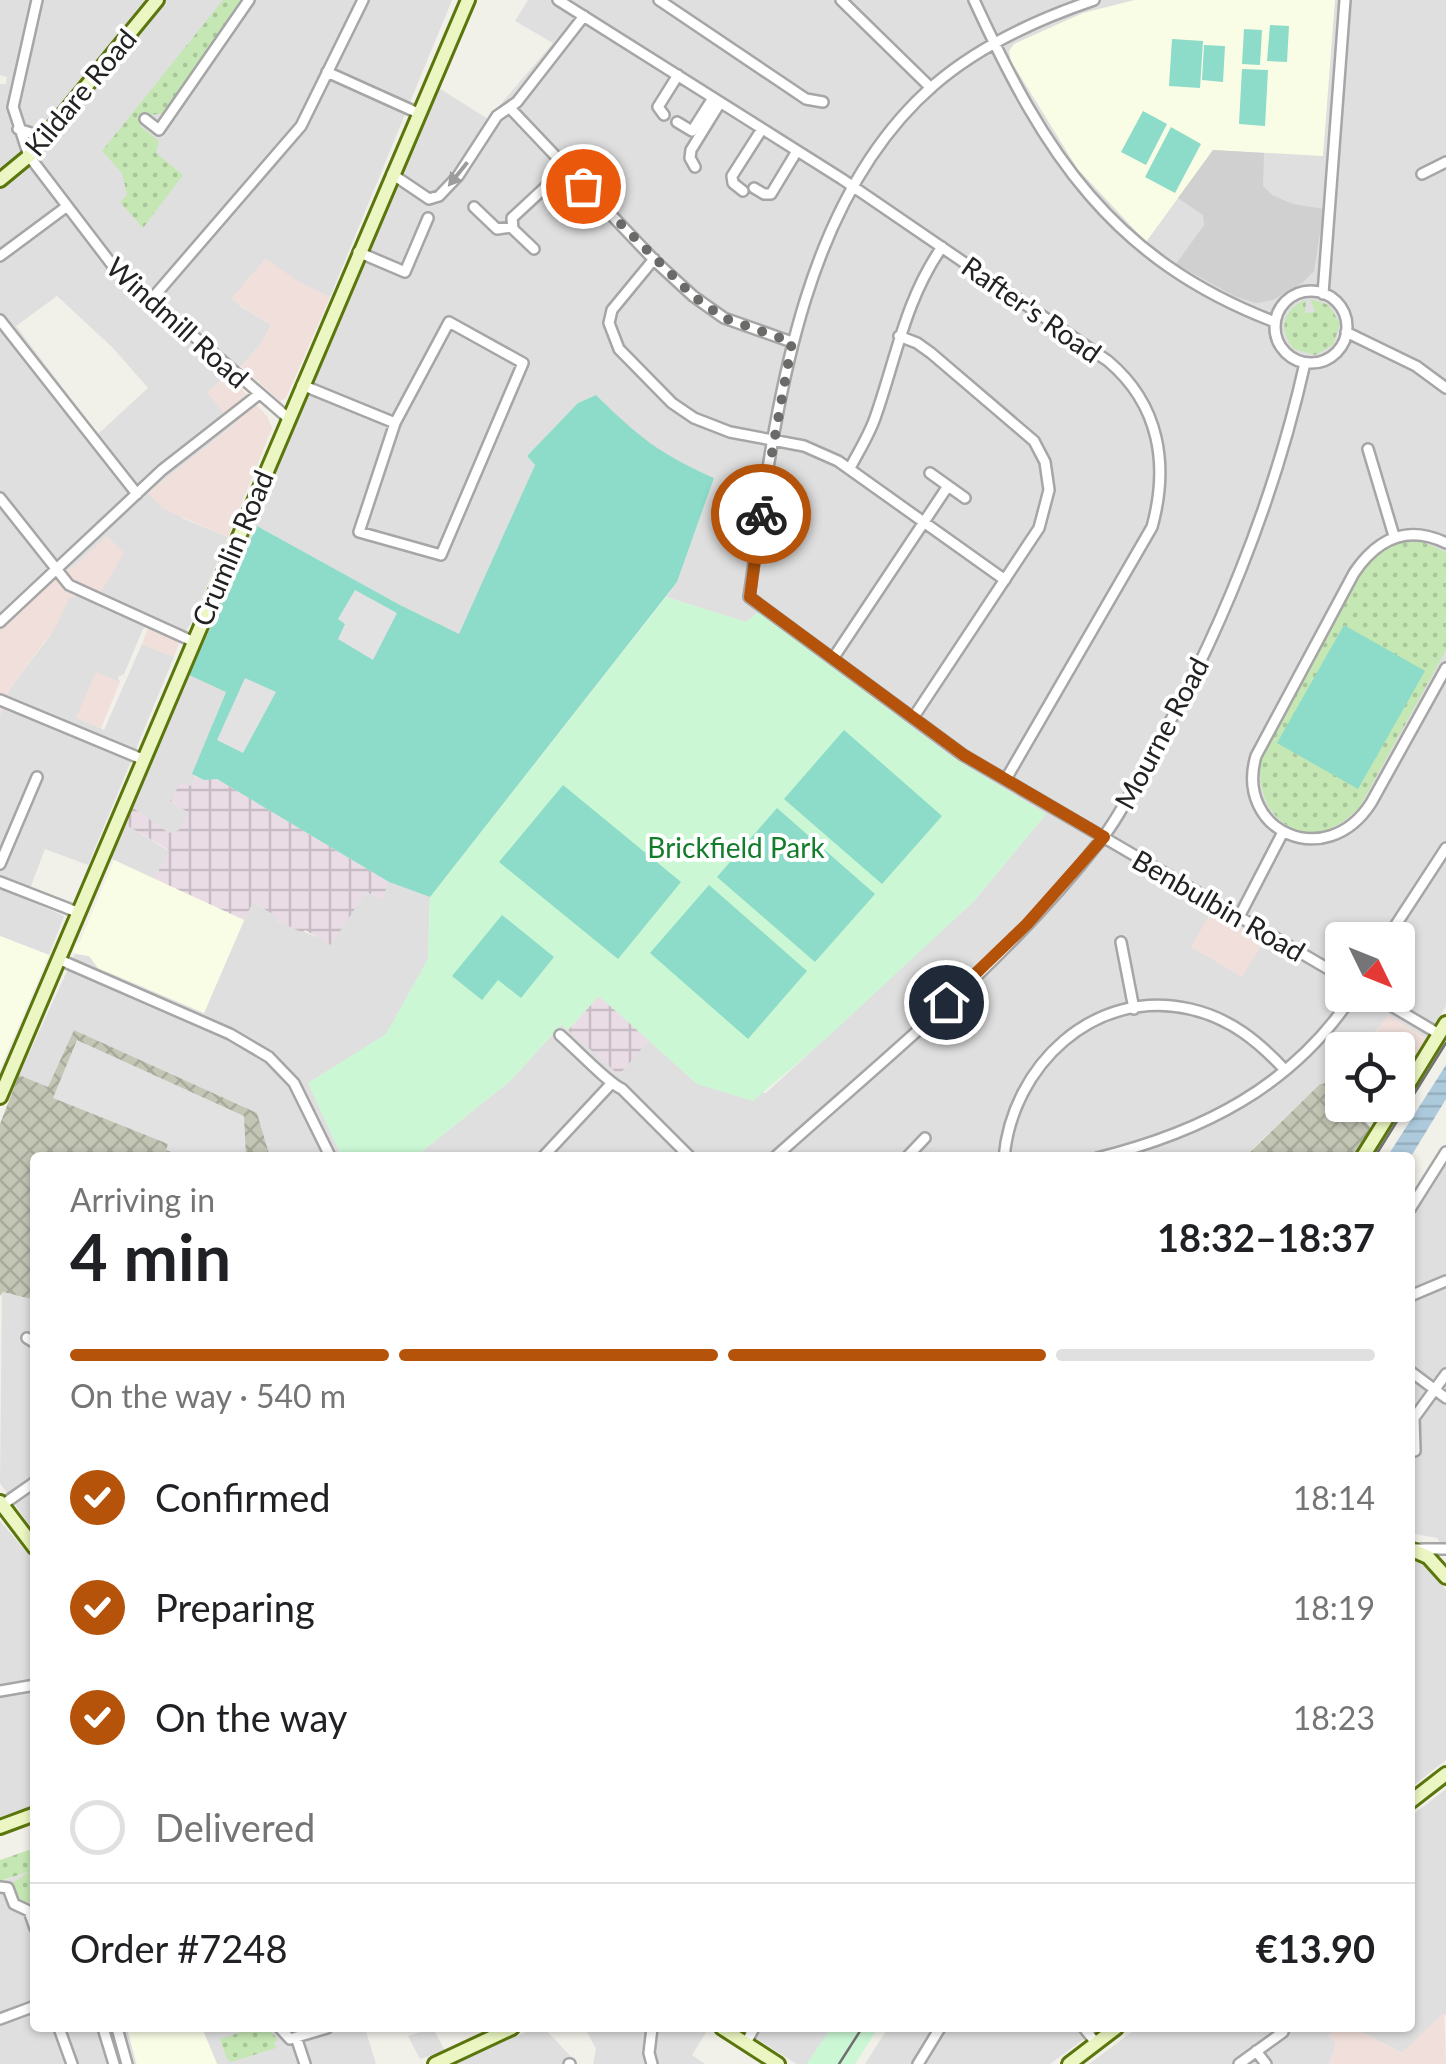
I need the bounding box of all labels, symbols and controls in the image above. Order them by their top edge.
street label: Kildare Road [17,22,143,162]
pin [541,144,626,229]
icon: bag [556,159,611,214]
one-way arrow [448,161,469,186]
street label: Windmill Road [100,249,256,395]
street label: Rafter's Road [956,249,1108,369]
courier [711,464,811,564]
street label: Crumlin Road [184,465,280,631]
icon: bike [734,487,789,542]
street label: Mourne Road [1107,651,1215,815]
park label: Brickfield Park [647,830,825,864]
street label: Benbulbin Road [1127,842,1311,968]
north arrow [1325,922,1415,1012]
map controls [1325,922,1415,1122]
pin [904,960,989,1045]
icon: home [919,975,974,1030]
button: locate [1325,1032,1415,1122]
text: Arriving in [70,1180,215,1219]
text: 18:32–18:37 [1157,1214,1375,1260]
text: 4 min [70,1217,231,1295]
text: On the way · 540 m [70,1376,346,1415]
icon: check [70,1470,125,1525]
text: Confirmed [155,1474,331,1520]
text: 18:14 [1293,1478,1375,1517]
icon: check [70,1580,125,1635]
text: Preparing [155,1584,315,1630]
text: 18:19 [1293,1588,1375,1627]
icon: check [70,1690,125,1745]
text: On the way [155,1694,347,1740]
text: 18:23 [1293,1698,1375,1737]
text: Delivered [155,1804,315,1850]
text: Order #7248 [70,1925,287,1971]
text: €13.90 [1256,1925,1375,1971]

